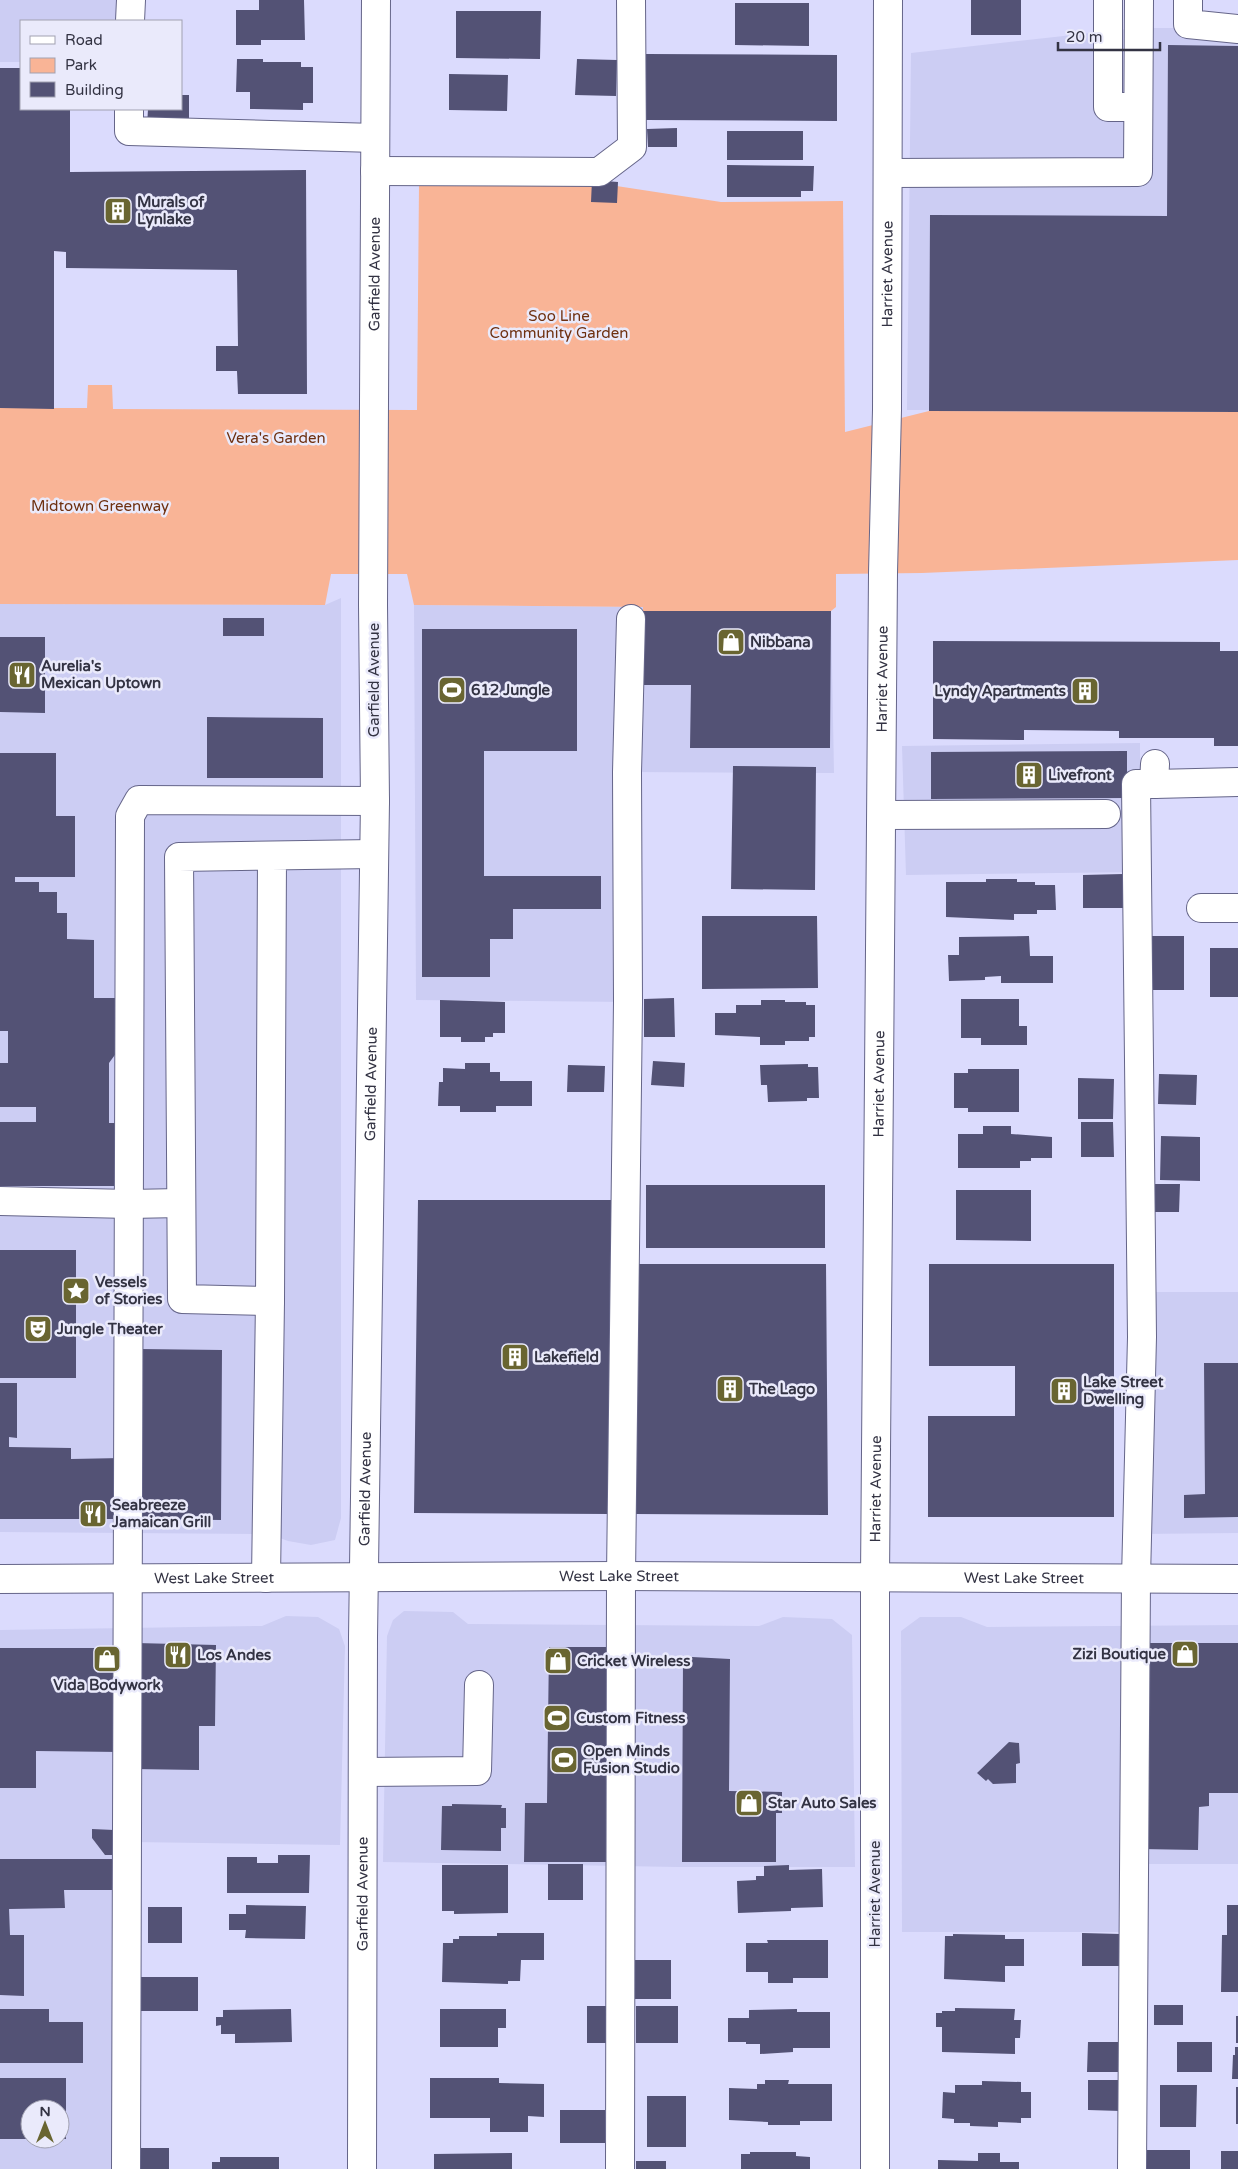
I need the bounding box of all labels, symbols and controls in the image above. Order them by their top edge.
legend [20,20,182,110]
scale bar [1058,20,1160,52]
text: 20 m [1066,28,1103,46]
text: Road [65,31,103,49]
text: Park [65,56,97,74]
text: Building [65,81,124,99]
place label: Murals of Lynlake [137,193,204,229]
building icon: Murals of Lynlake [103,196,133,226]
street label: Garfield Avenue [365,217,384,331]
street label: Harriet Avenue [878,221,896,328]
park label: Soo Line Community Garden [490,307,628,342]
park label: Vera's Garden [226,429,326,447]
park label: Midtown Greenway [31,497,169,515]
street label: Garfield Avenue [365,623,383,737]
street label: Harriet Avenue [873,626,892,733]
shop icon: Nibbana [716,627,746,657]
place label: Nibbana [750,633,811,651]
place label: Aurelia's Mexican Uptown [41,657,161,693]
restaurant icon: Aurelia's Mexican Uptown [7,660,37,690]
sports icon: 612 Jungle [437,675,467,705]
building icon: Lyndy Apartments [1070,676,1100,706]
place label: 612 Jungle [471,681,551,700]
place label: Lyndy Apartments [934,682,1066,701]
building icon: Livefront [1014,760,1044,790]
place label: Livefront [1048,766,1112,784]
street label: Garfield Avenue [361,1027,381,1141]
street label: Harriet Avenue [870,1031,888,1138]
place label: Vessels of Stories [95,1273,163,1308]
place icon: Vessels of Stories [61,1276,91,1306]
theatre icon: Jungle Theater [23,1314,53,1344]
place label: Jungle Theater [56,1320,163,1339]
building icon: Lakefield [500,1342,530,1372]
place label: Lakefield [534,1348,599,1366]
place label: Lake Street Dwelling [1083,1373,1164,1409]
building icon: The Lago [715,1374,745,1404]
building icon: Lake Street Dwelling [1049,1376,1079,1406]
place label: The Lago [748,1380,815,1399]
street label: Garfield Avenue [355,1432,375,1546]
street label: Harriet Avenue [866,1435,885,1543]
place label: Seabreeze Jamaican Grill [111,1496,211,1531]
restaurant icon: Seabreeze Jamaican Grill [78,1499,108,1529]
street label: West Lake Street [559,1567,679,1585]
street label: West Lake Street [154,1569,274,1587]
street label: West Lake Street [964,1569,1084,1587]
shop icon: Zizi Boutique [1170,1639,1200,1669]
restaurant icon: Los Andes [163,1640,193,1670]
shop icon: Vida Bodywork [92,1644,122,1674]
place label: Zizi Boutique [1072,1645,1167,1664]
place label: Los Andes [197,1646,271,1664]
shop icon: Cricket Wireless [543,1646,573,1676]
place label: Cricket Wireless [577,1652,690,1670]
place label: Vida Bodywork [53,1676,161,1695]
sports icon: Custom Fitness [542,1703,572,1733]
place label: Custom Fitness [576,1709,685,1727]
place label: Open Minds Fusion Studio [583,1742,680,1777]
sports icon: Open Minds Fusion Studio [549,1745,579,1775]
shop icon: Star Auto Sales [734,1788,764,1818]
place label: Star Auto Sales [768,1794,877,1812]
street label: Garfield Avenue [353,1837,372,1951]
street label: Harriet Avenue [866,1841,884,1947]
north arrow [20,2099,70,2149]
text: N [39,2103,51,2120]

